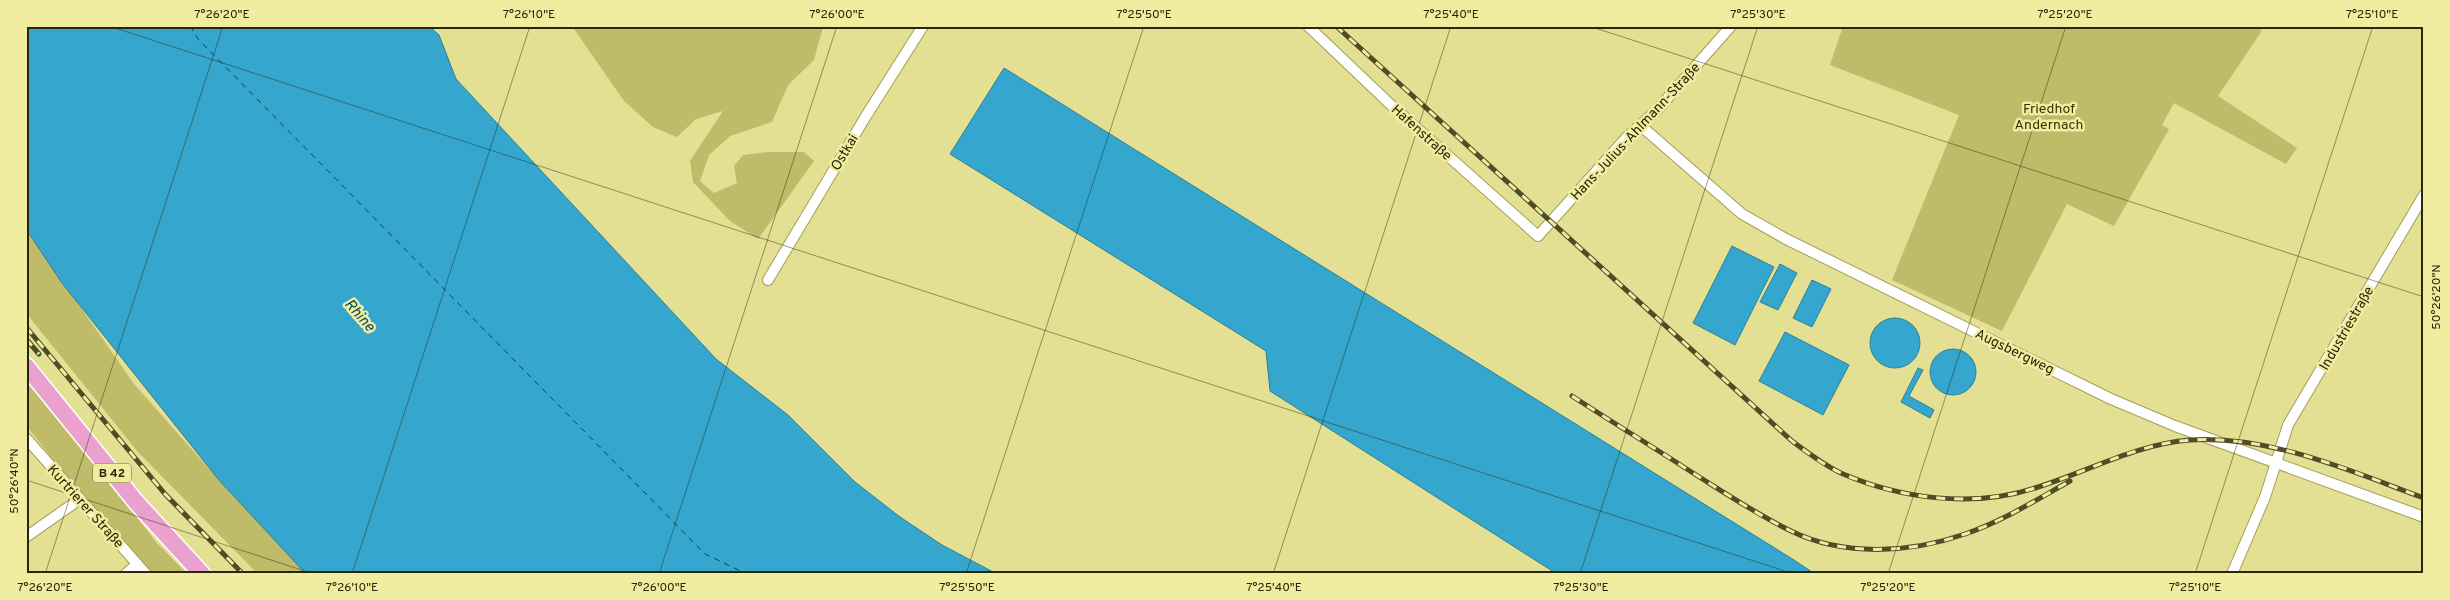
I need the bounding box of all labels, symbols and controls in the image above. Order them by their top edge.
text: 7°26'20"E [194,7,250,23]
text: 7°26'10"E [503,7,555,23]
text: 7°26'00"E [809,7,865,23]
text: 7°25'50"E [1116,7,1172,23]
text: 7°25'40"E [1423,7,1479,23]
text: 7°25'30"E [1730,7,1786,23]
text: 7°25'20"E [2037,7,2093,23]
text: 7°25'10"E [2346,7,2398,23]
street label: Hans-Julius-Ahlmann-Straße [1568,60,1704,204]
park label: Friedhof Andernach [2015,101,2083,134]
street label: Hafenstraße [1387,102,1455,165]
street label: Ostkai [828,132,863,174]
text: 50°26'20"N [2429,264,2445,330]
street label: Industriestraße [2316,284,2378,374]
water label: Rhine [339,296,378,337]
street label: Augsbergweg [1972,326,2057,379]
text: 50°26'40"N [7,448,23,514]
street label: Kurtrierer Straße [43,462,127,552]
road number: B 42 [93,463,131,482]
text: 7°26'20"E [17,580,73,596]
text: 7°26'10"E [326,580,378,596]
text: 7°26'00"E [631,580,687,596]
text: 7°25'50"E [939,580,995,596]
text: 7°25'40"E [1246,580,1302,596]
text: 7°25'30"E [1553,580,1609,596]
text: 7°25'20"E [1860,580,1916,596]
text: 7°25'10"E [2169,580,2221,596]

